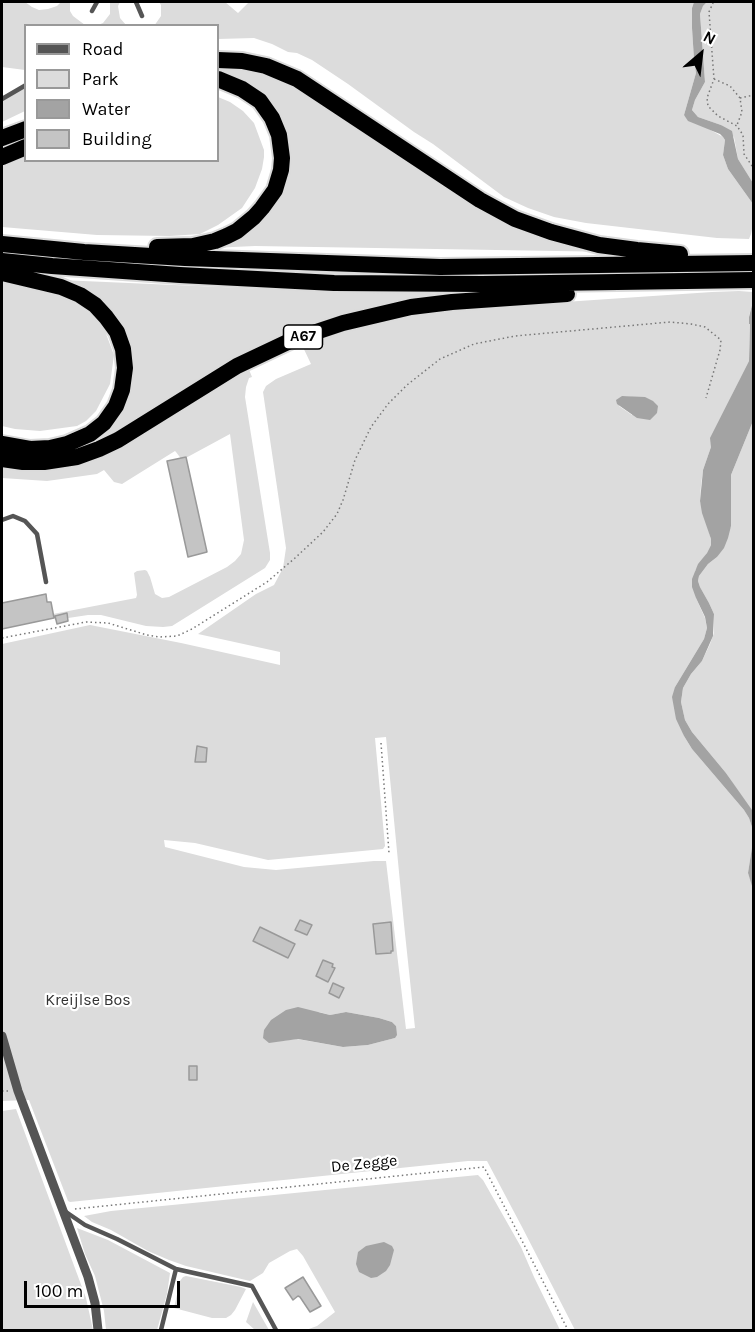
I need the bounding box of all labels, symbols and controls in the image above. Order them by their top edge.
legend [24,24,219,162]
north arrow [671,24,731,84]
text: N [700,27,719,49]
text: Road [82,38,123,60]
text: Park [82,68,119,90]
text: Water [82,98,130,120]
text: Building [82,128,152,150]
road number: A67 [284,325,322,349]
park label: Kreijlse Bos [45,990,131,1010]
street label: De Zegge [330,1151,398,1177]
scale bar [27,1269,183,1307]
text: 100 m [35,1280,83,1302]

